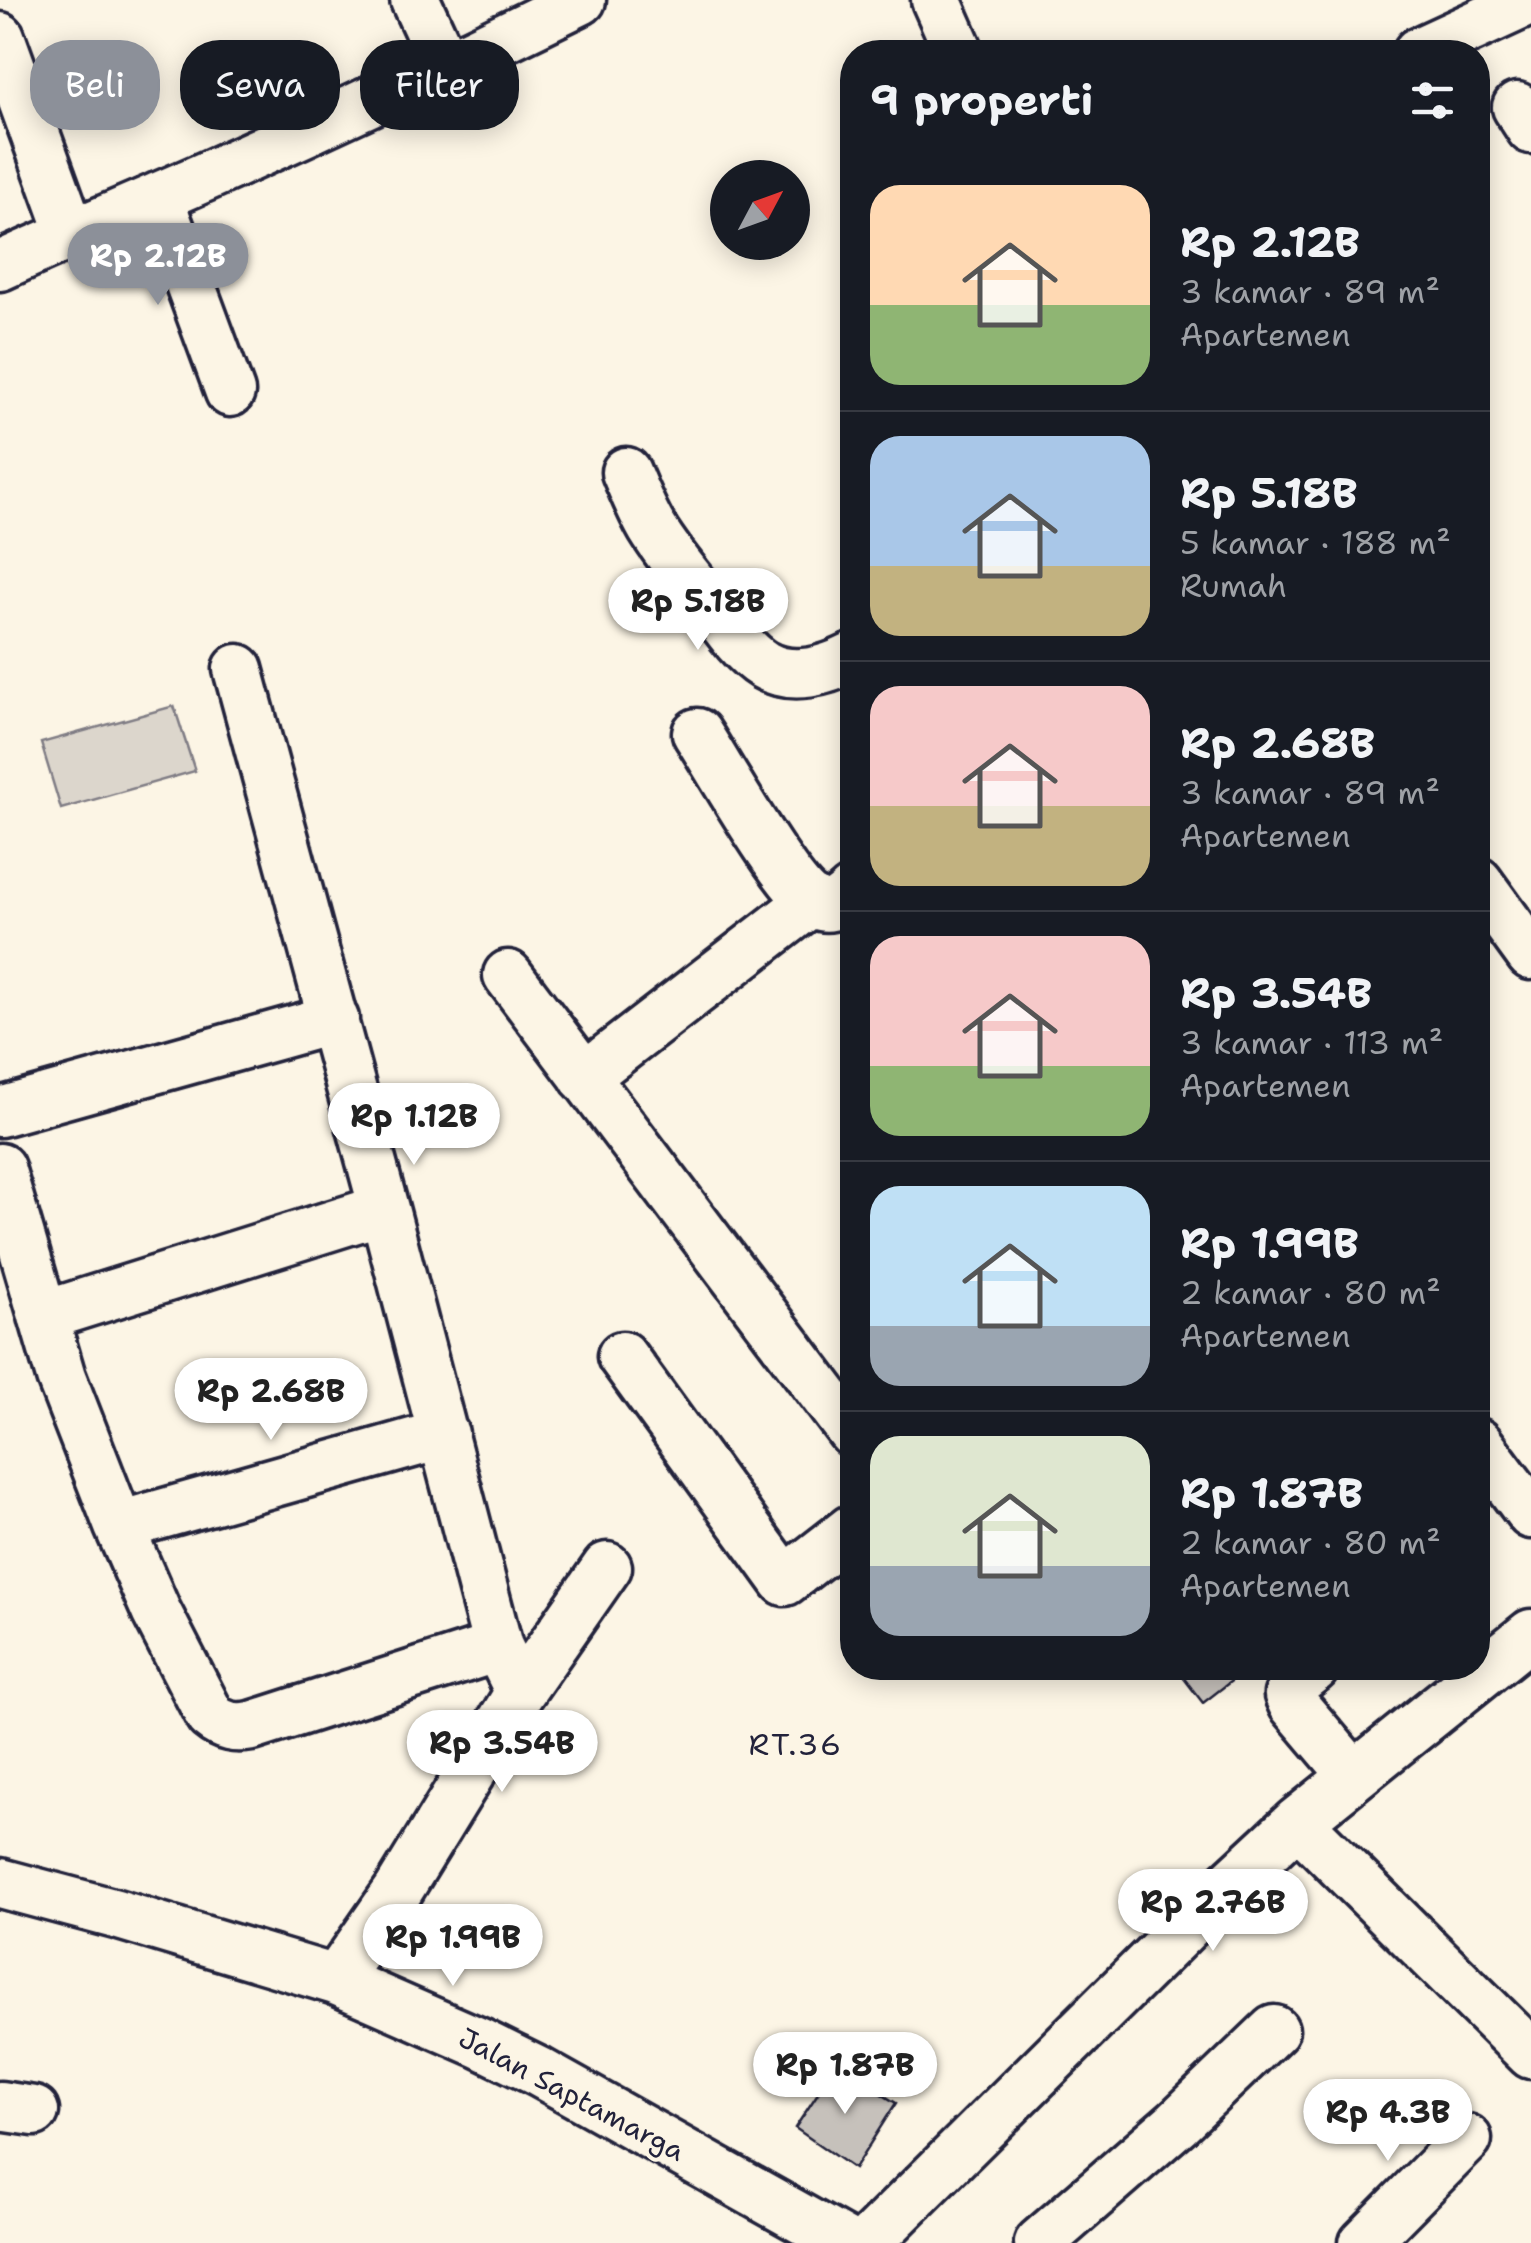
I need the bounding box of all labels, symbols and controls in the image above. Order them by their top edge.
chip: Beli [30,40,160,130]
chip: Sewa [180,40,340,130]
chip: Filter [360,40,519,130]
text: 9 properti [870,72,1093,128]
icon: filters [1405,73,1460,128]
north arrow [710,160,810,260]
map controls [710,160,810,260]
text: Rp 2.12B [1180,214,1360,270]
pin: Rp 2.12B [55,223,261,308]
icon: home [950,225,1070,345]
text: Rp 2.12B [89,234,227,277]
text: 3 kamar · 89 m² [1180,270,1440,313]
text: Apartemen [1180,313,1351,356]
text: Rp 5.18B [1180,465,1358,521]
icon: home [950,476,1070,596]
text: 5 kamar · 188 m² [1180,521,1451,564]
text: Rumah [1180,564,1287,607]
pin: Rp 5.18B [595,568,801,653]
text: Rp 5.18B [630,579,766,622]
text: Rp 2.68B [1180,715,1375,771]
icon: home [950,726,1070,846]
text: 3 kamar · 89 m² [1180,771,1440,814]
text: Apartemen [1180,814,1351,857]
text: Rp 3.54B [1180,965,1372,1021]
icon: home [950,976,1070,1096]
text: 3 kamar · 113 m² [1180,1021,1443,1064]
text: Apartemen [1180,1064,1351,1107]
pin: Rp 1.12B [311,1083,517,1168]
text: Rp 1.12B [350,1094,478,1137]
text: Rp 1.99B [1180,1215,1359,1271]
icon: home [950,1226,1070,1346]
text: 2 kamar · 80 m² [1180,1271,1441,1314]
text: Apartemen [1180,1314,1351,1357]
pin: Rp 2.68B [168,1358,374,1443]
text: Rp 2.68B [197,1369,345,1412]
text: Rp 1.87B [1180,1465,1363,1521]
icon: home [950,1476,1070,1596]
text: 2 kamar · 80 m² [1180,1521,1441,1564]
text: Apartemen [1180,1564,1351,1607]
pin: Rp 3.54B [399,1710,605,1795]
text: Rp 3.54B [429,1721,575,1764]
district label: RT.36 [749,1724,843,1765]
pin: Rp 2.76B [1110,1869,1316,1954]
text: Rp 2.76B [1140,1880,1286,1923]
pin: Rp 1.99B [350,1904,556,1989]
text: Rp 1.99B [385,1915,521,1958]
street label: Jalan Saptamarga [452,2018,692,2170]
pin: Rp 1.87B [742,2032,948,2117]
text: Rp 1.87B [775,2043,915,2086]
pin: Rp 4.3B [1296,2079,1480,2164]
text: Rp 4.3B [1325,2090,1451,2133]

